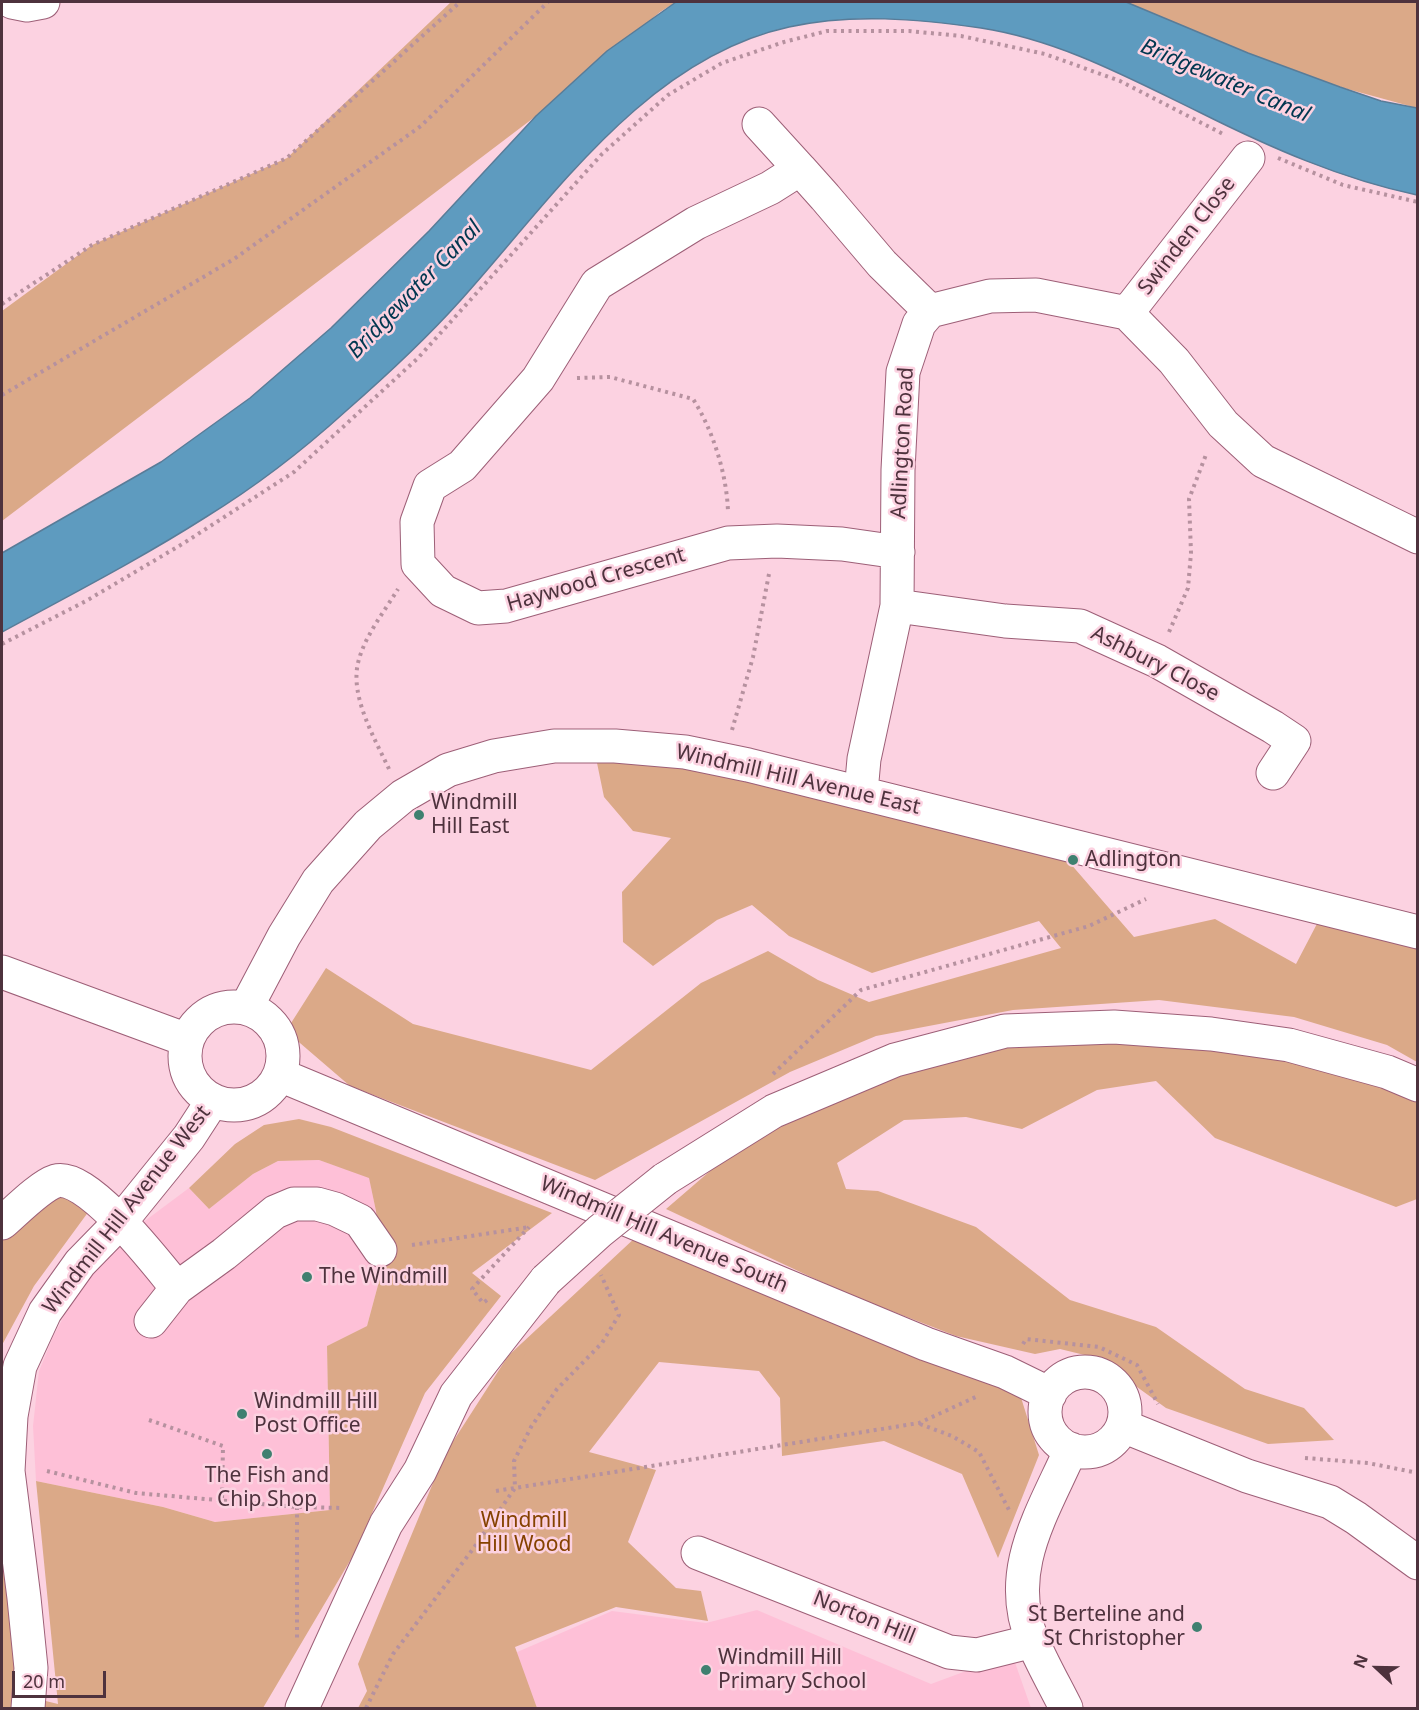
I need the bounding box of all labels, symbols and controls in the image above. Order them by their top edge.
water label: Bridgewater Canal [1136,33,1314,129]
street label: Swinden Close [1133,172,1241,300]
water label: Bridgewater Canal [343,216,487,364]
street label: Adlington Road [886,366,920,520]
street label: Haywood Crescent [504,542,688,618]
street label: Ashbury Close [1087,621,1223,707]
street label: Windmill Hill Avenue East [673,740,923,820]
place label: Windmill Hill East [431,790,518,840]
marker: Windmill Hill East [412,808,426,822]
place label: Adlington [1085,847,1181,873]
marker: Adlington [1066,853,1080,867]
street label: Windmill Hill Avenue West [38,1101,216,1319]
street label: Windmill Hill Avenue South [536,1171,792,1299]
place label: The Windmill [319,1264,448,1290]
marker: The Windmill [300,1270,314,1284]
place label: Windmill Hill Post Office [254,1389,378,1439]
marker: Windmill Hill Post Office [235,1407,249,1421]
marker: The Fish and Chip Shop [260,1447,274,1461]
place label: The Fish and Chip Shop [205,1463,329,1513]
park label: Windmill Hill Wood [477,1508,571,1558]
street label: Norton Hill [809,1586,919,1650]
place label: St Berteline and St Christopher [1028,1602,1185,1652]
marker: St Berteline and St Christopher [1190,1620,1204,1634]
north arrow [1347,1638,1407,1698]
place label: Windmill Hill Primary School [718,1645,866,1695]
text: N [1348,1651,1373,1671]
scale bar [15,1659,110,1697]
marker: Windmill Hill Primary School [699,1663,713,1677]
text: 20 m [23,1669,65,1693]

